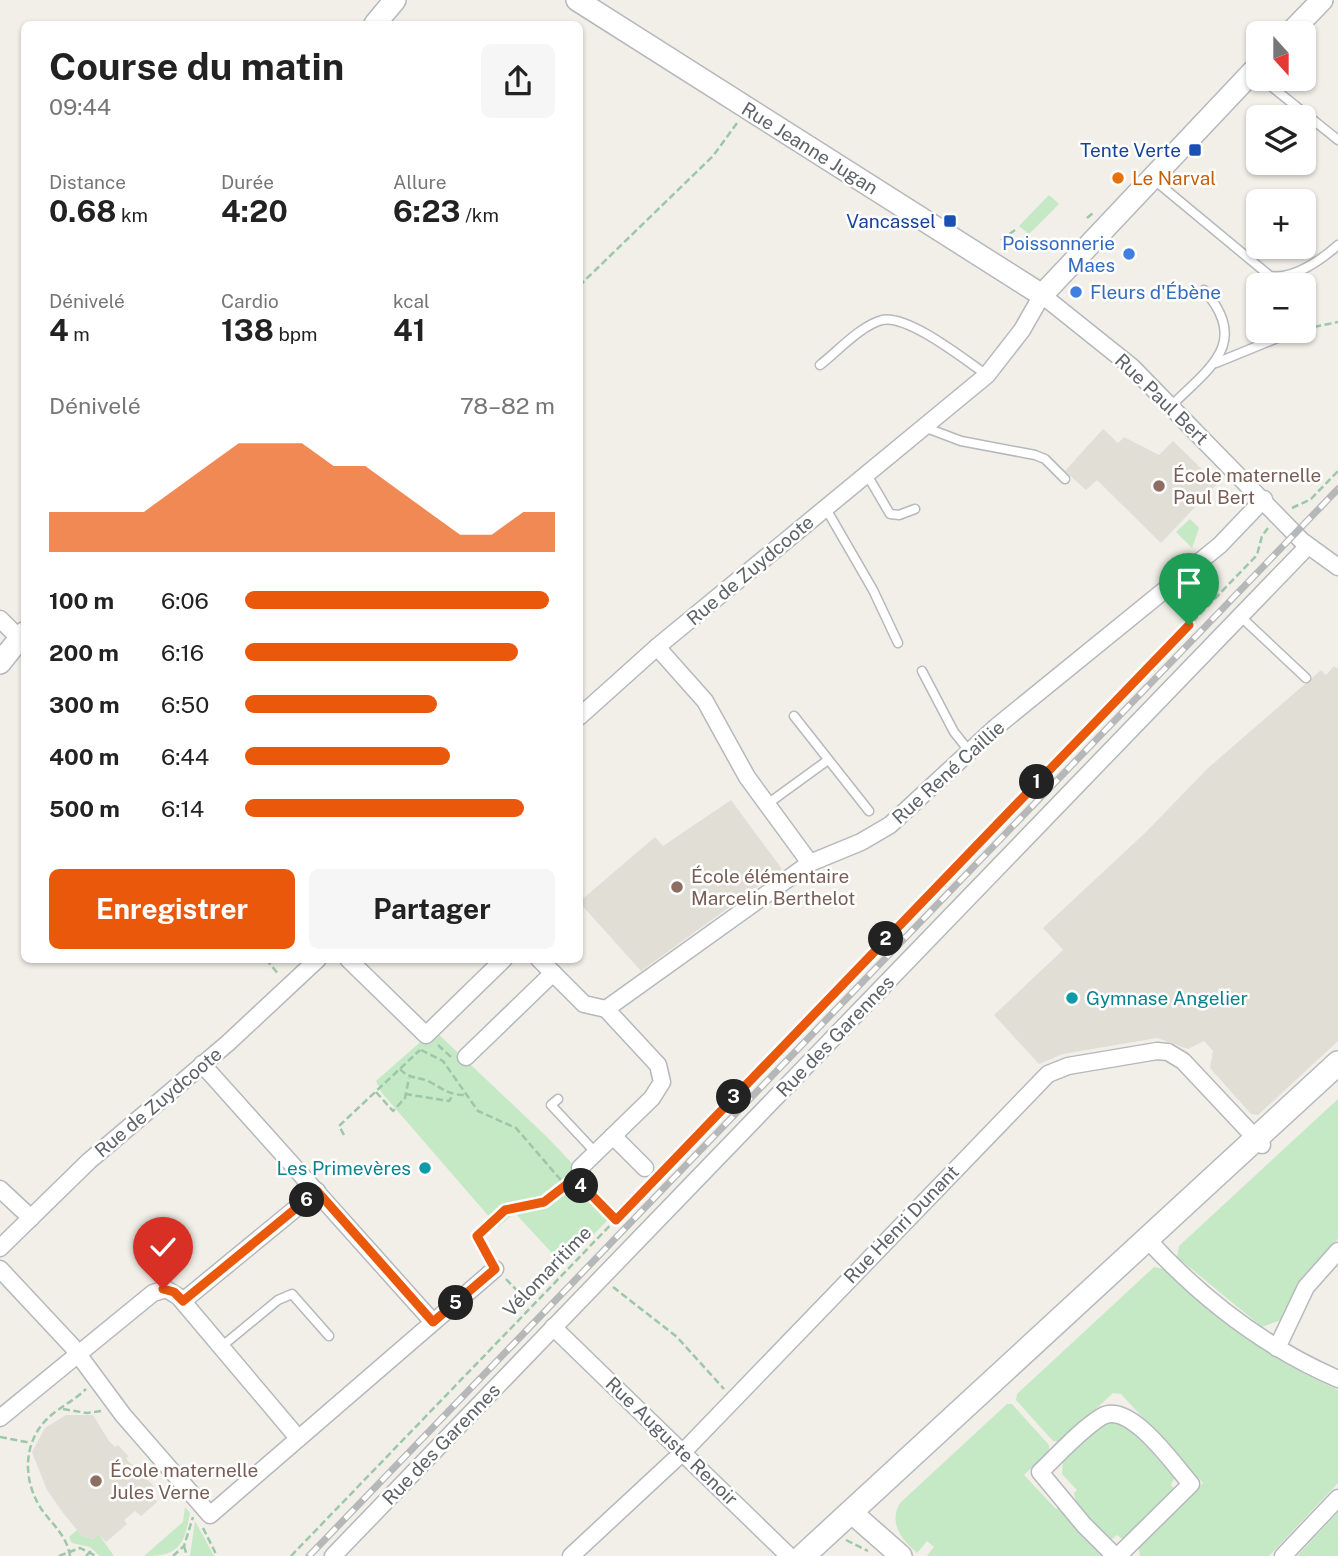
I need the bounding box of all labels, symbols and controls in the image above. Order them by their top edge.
north arrow [1246,21,1316,91]
map controls [1246,21,1316,343]
text: Course du matin [49,44,344,89]
button: share [481,44,555,118]
text: 09:44 [49,93,111,120]
street label: Rue Jeanne Jugan [738,97,882,199]
button: layers [1246,105,1316,175]
place label: Tente Verte [1080,139,1181,161]
marker: Tente Verte [1187,142,1203,158]
place label: Le Narval [1132,167,1216,189]
marker: Le Narval [1110,170,1126,186]
text: Distance [49,171,126,193]
text: Durée [221,171,274,193]
text: Allure [393,171,447,193]
button: + [1246,189,1316,259]
text: 0.68 [49,193,116,229]
text: 4:20 [221,193,288,229]
text: 6:23 [393,193,461,229]
text: km [116,204,148,226]
text: /km [461,204,499,226]
place label: Vancassel [846,210,936,232]
marker: Vancassel [942,213,958,229]
place label: Poissonnerie Maes [1002,232,1115,276]
marker: Poissonnerie Maes [1121,246,1137,262]
button: − [1246,273,1316,343]
place label: Fleurs d'Ébène [1090,281,1221,303]
marker: Fleurs d'Ébène [1068,284,1084,300]
text: Dénivelé [49,290,125,312]
text: Cardio [221,290,279,312]
text: kcal [393,290,430,312]
text: 4 [49,312,69,348]
text: 138 [221,312,274,348]
text: 41 [393,312,426,348]
text: m [69,323,90,345]
text: bpm [274,323,318,345]
street label: Rue Paul Bert [1111,349,1213,449]
text: Dénivelé [49,392,141,419]
text: 78–82 m [460,392,555,419]
place label: École maternelle Paul Bert [1173,464,1321,508]
marker: École maternelle Paul Bert [1151,478,1167,494]
street label: Rue de Zuydcoote [682,510,818,630]
pin [1159,553,1219,625]
icon: arrive [1170,564,1208,602]
text: 100 m [49,587,114,614]
text: 6:06 [161,587,209,614]
text: 200 m [49,639,119,666]
text: 6:16 [161,639,204,666]
text: 300 m [49,691,120,718]
text: 6:50 [161,691,209,718]
street label: Rue René Caillie [887,716,1009,828]
text: 400 m [49,743,119,770]
text: 6:44 [161,743,209,770]
pin: 1 [1020,764,1054,800]
text: 1 [1032,770,1041,792]
text: 500 m [49,795,120,822]
text: 6:14 [161,795,204,822]
place label: École élémentaire Marcelin Berthelot [691,865,855,909]
button: Enregistrer [49,869,295,949]
button: Partager [309,869,555,949]
marker: École élémentaire Marcelin Berthelot [669,879,685,895]
pin: 2 [868,922,903,956]
text: 2 [879,927,892,949]
street label: Rue des Garennes [772,971,898,1101]
place label: Gymnase Angelier [1086,987,1248,1009]
marker: Gymnase Angelier [1064,990,1080,1006]
street label: Rue de Zuydcoote [90,1042,226,1162]
pin: 3 [716,1080,752,1114]
text: 3 [727,1085,740,1107]
place label: Les Primevères [276,1157,411,1179]
marker: Les Primevères [417,1160,433,1176]
street label: Rue Henri Dunant [839,1160,963,1288]
pin: 4 [564,1168,598,1204]
text: 4 [574,1174,587,1196]
pin: 6 [290,1182,324,1218]
text: 6 [300,1188,313,1210]
pin [133,1217,193,1289]
street label: Vélomaritime [498,1221,596,1321]
icon: check [144,1228,182,1266]
pin: 5 [438,1286,474,1320]
text: 5 [449,1291,462,1313]
street label: Rue Auguste Renoir [601,1372,743,1510]
street label: Rue des Garennes [378,1379,504,1509]
place label: École maternelle Jules Verne [110,1459,258,1503]
marker: École maternelle Jules Verne [88,1473,104,1489]

